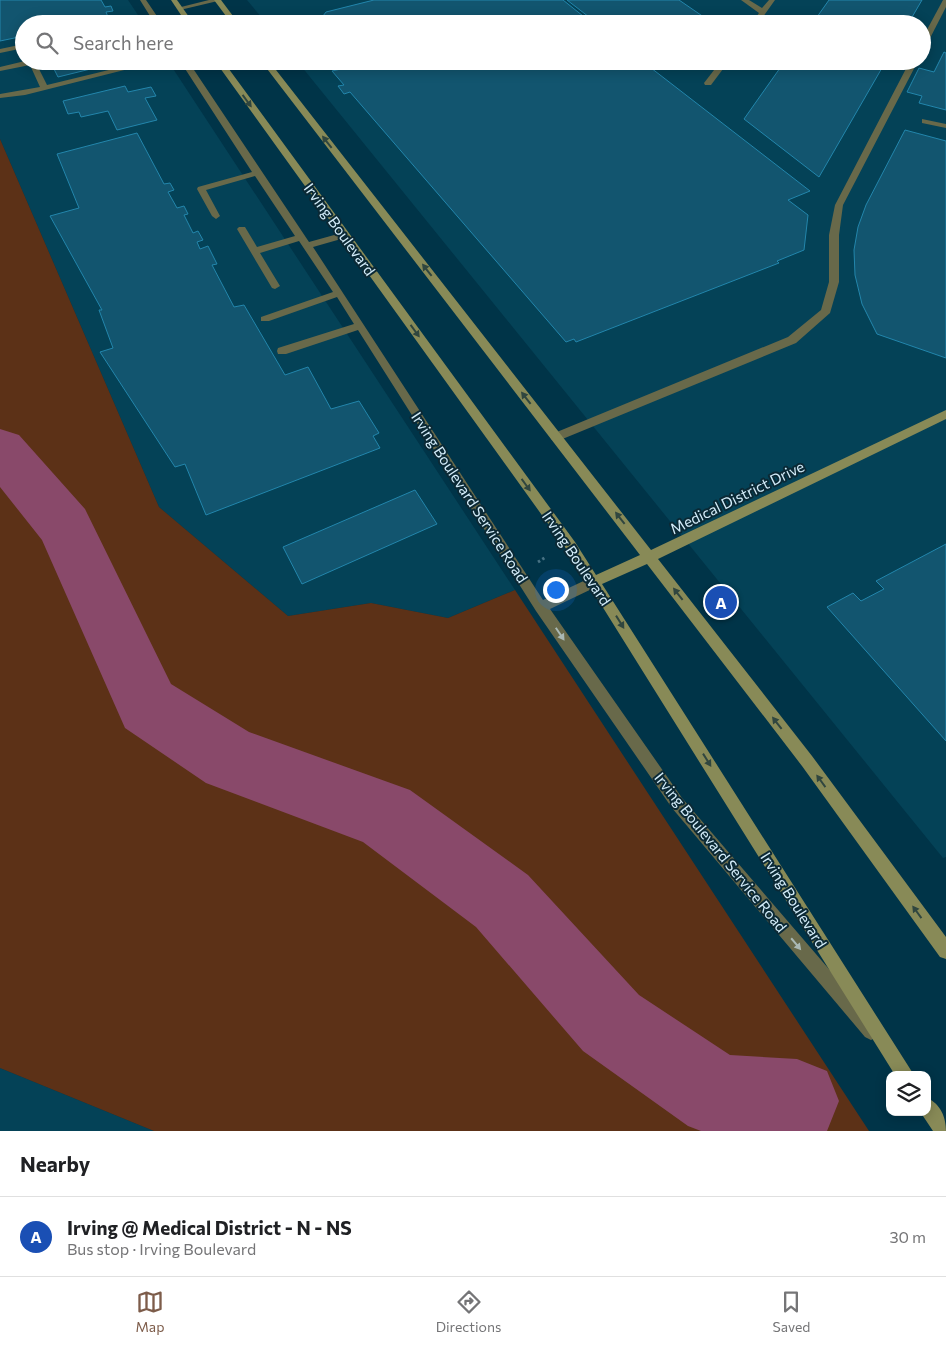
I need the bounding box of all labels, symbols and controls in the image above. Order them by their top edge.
search box [15,15,931,70]
icon: search [33,29,61,57]
text: Search here [73,31,173,54]
one-way arrow [242,94,252,108]
one-way arrow [322,136,333,149]
street label: Irving Boulevard [300,179,380,279]
one-way arrow [421,264,432,277]
one-way arrow [409,324,420,337]
one-way arrow [521,392,532,405]
street label: Irving Boulevard Service Road [408,408,532,586]
street label: Medical District Drive [667,457,807,537]
one-way arrow [521,478,532,491]
street label: Irving Boulevard [539,508,615,608]
one-way arrow [615,511,625,525]
your location [543,577,569,603]
pin: A [705,583,737,621]
one-way arrow [673,588,684,601]
one-way arrow [616,616,625,629]
one-way arrow [555,627,565,641]
one-way arrow [772,716,782,729]
one-way arrow [702,754,711,767]
street label: Irving Boulevard Service Road [651,769,791,935]
one-way arrow [816,774,826,788]
street label: Irving Boulevard [757,849,831,951]
one-way arrow [912,905,922,919]
one-way arrow [791,937,802,950]
map controls [886,1071,931,1116]
button: layers [886,1071,931,1116]
text: Nearby [20,1151,90,1176]
text: Irving @ Medical District - N - NS [67,1216,352,1239]
text: A [30,1227,42,1246]
text: 30 m [889,1227,926,1246]
text: Bus stop · Irving Boulevard [67,1239,256,1258]
tab: Map [136,1288,164,1335]
tab: Directions [436,1288,501,1335]
tab: Saved [773,1288,810,1335]

